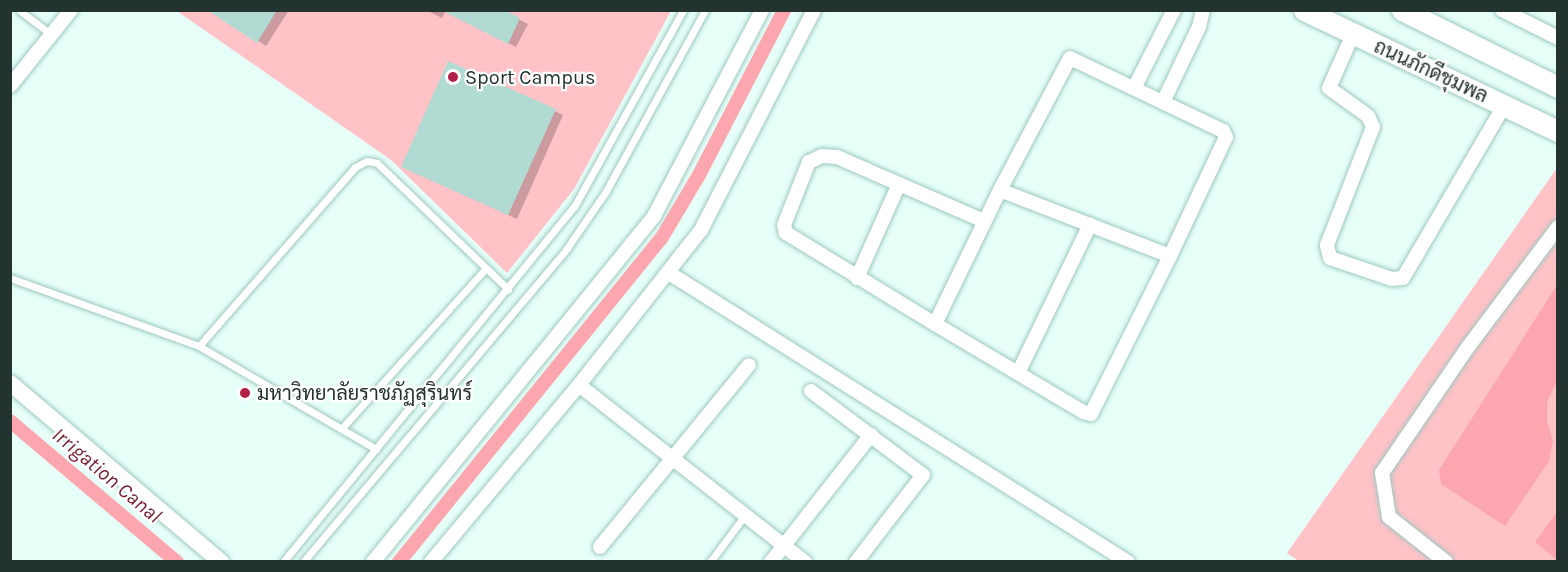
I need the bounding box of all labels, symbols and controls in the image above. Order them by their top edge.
street label: ถนนภักดีชุมพล [1370,34,1492,108]
place label: Sport Campus [465,65,595,89]
marker: Sport Campus [446,70,460,84]
place label: มหาวิทยาลัยราชภัฏสุรินทร์ [257,381,472,405]
marker: มหาวิทยาลัยราชภัฏสุรินทร์ [238,386,252,400]
water label: Irrigation Canal [47,422,167,528]

